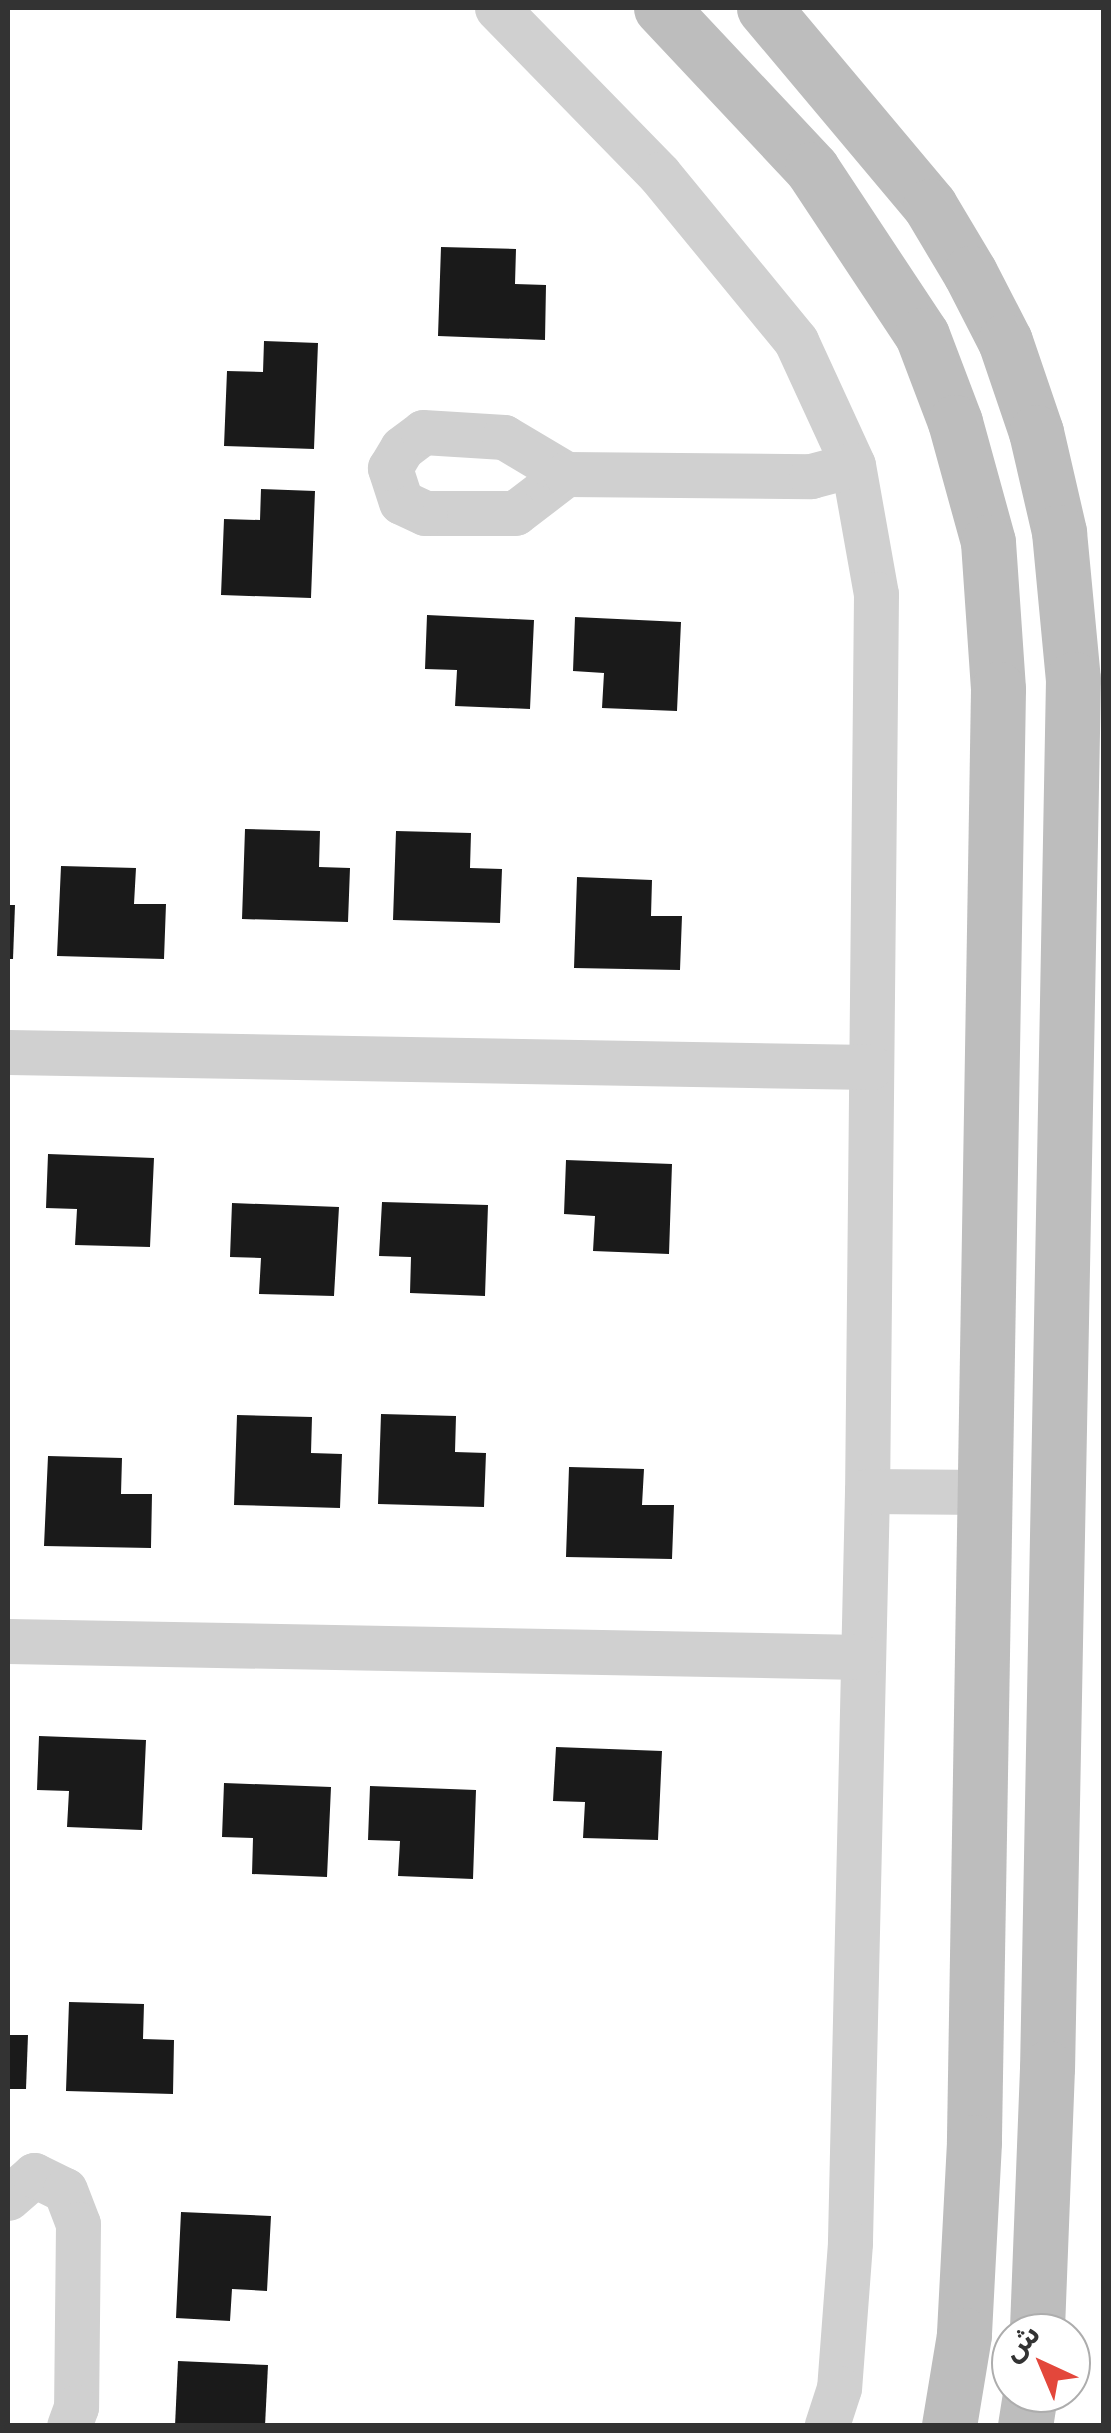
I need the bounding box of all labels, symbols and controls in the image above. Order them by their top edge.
north arrow [991,2313,1091,2413]
text: ش [995,2316,1049,2370]

